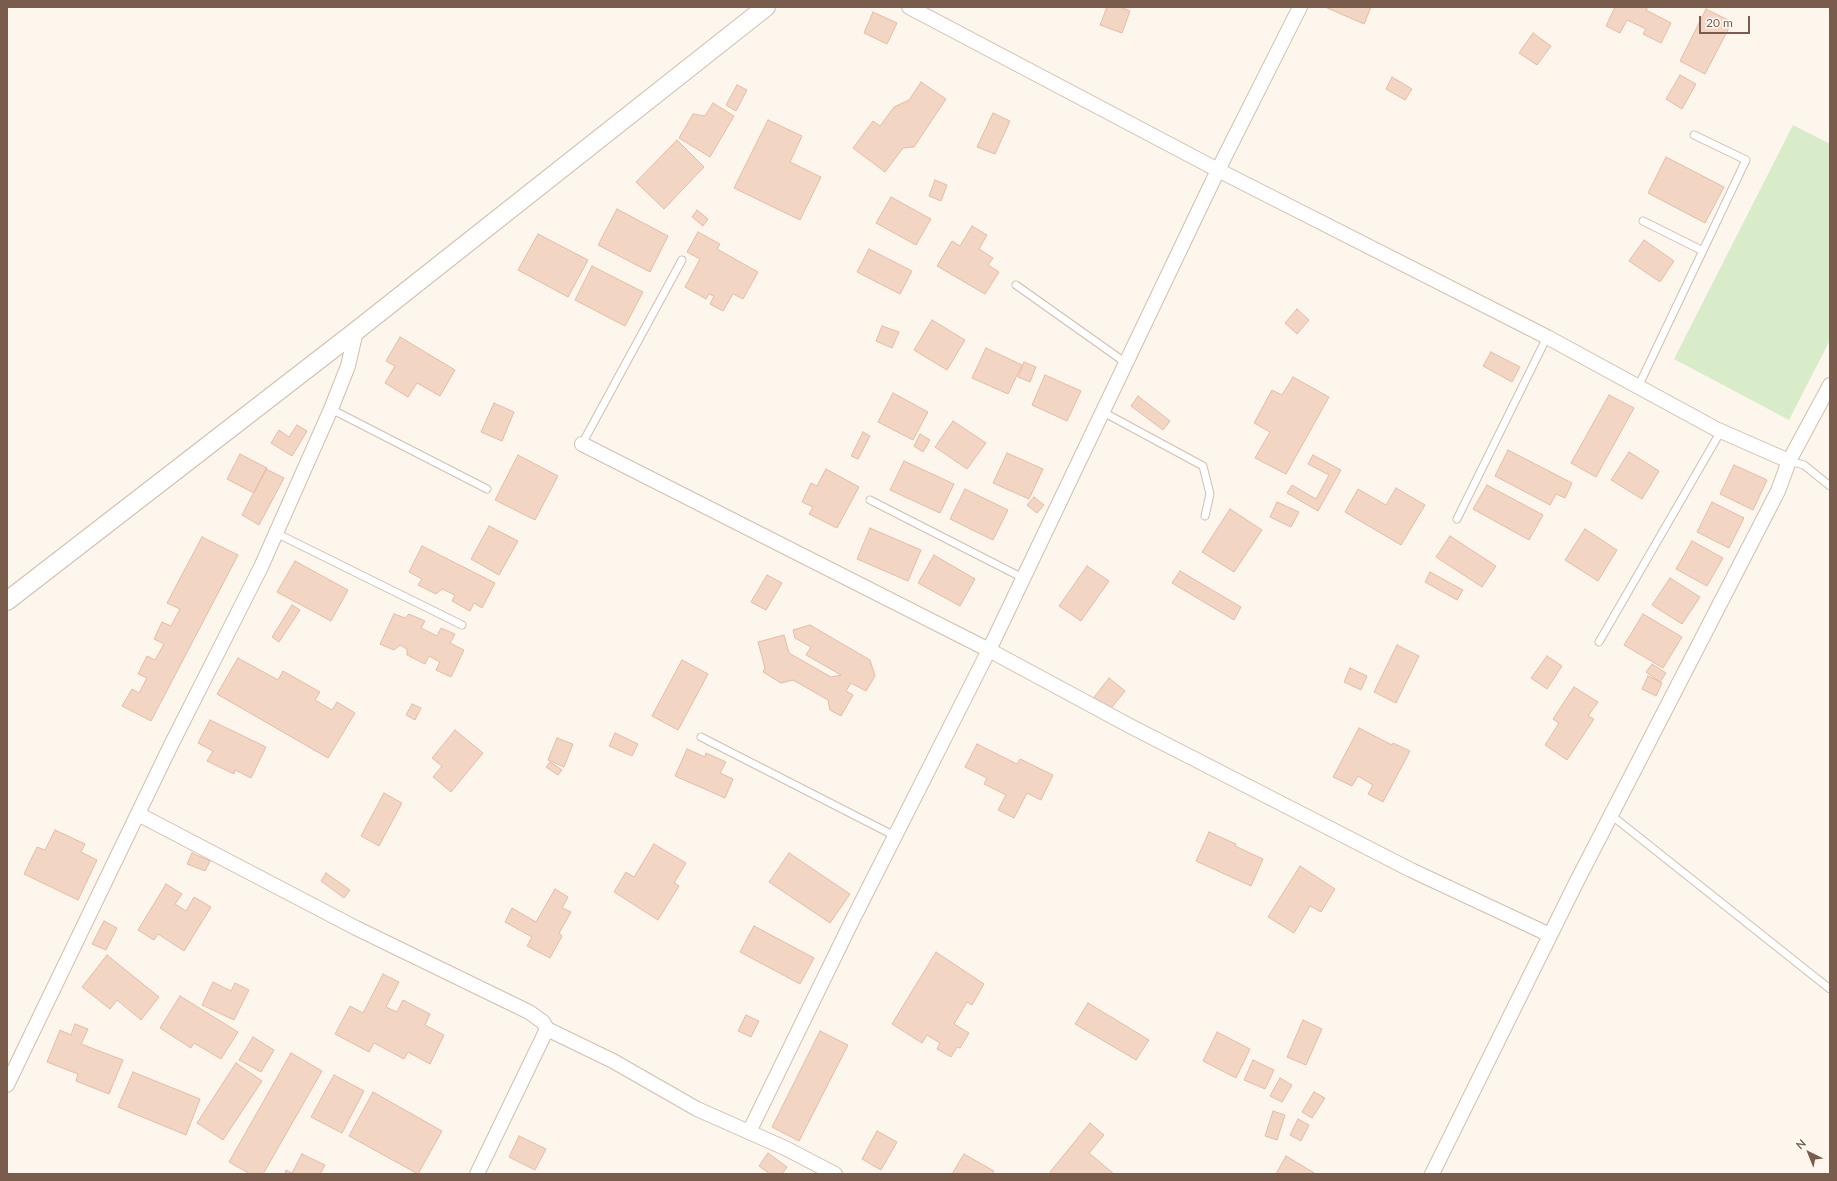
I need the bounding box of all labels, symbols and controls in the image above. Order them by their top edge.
scale bar [1701,8,1752,34]
text: 20 m [1706,15,1733,30]
north arrow [1789,1133,1829,1173]
text: N [1793,1136,1808,1152]

